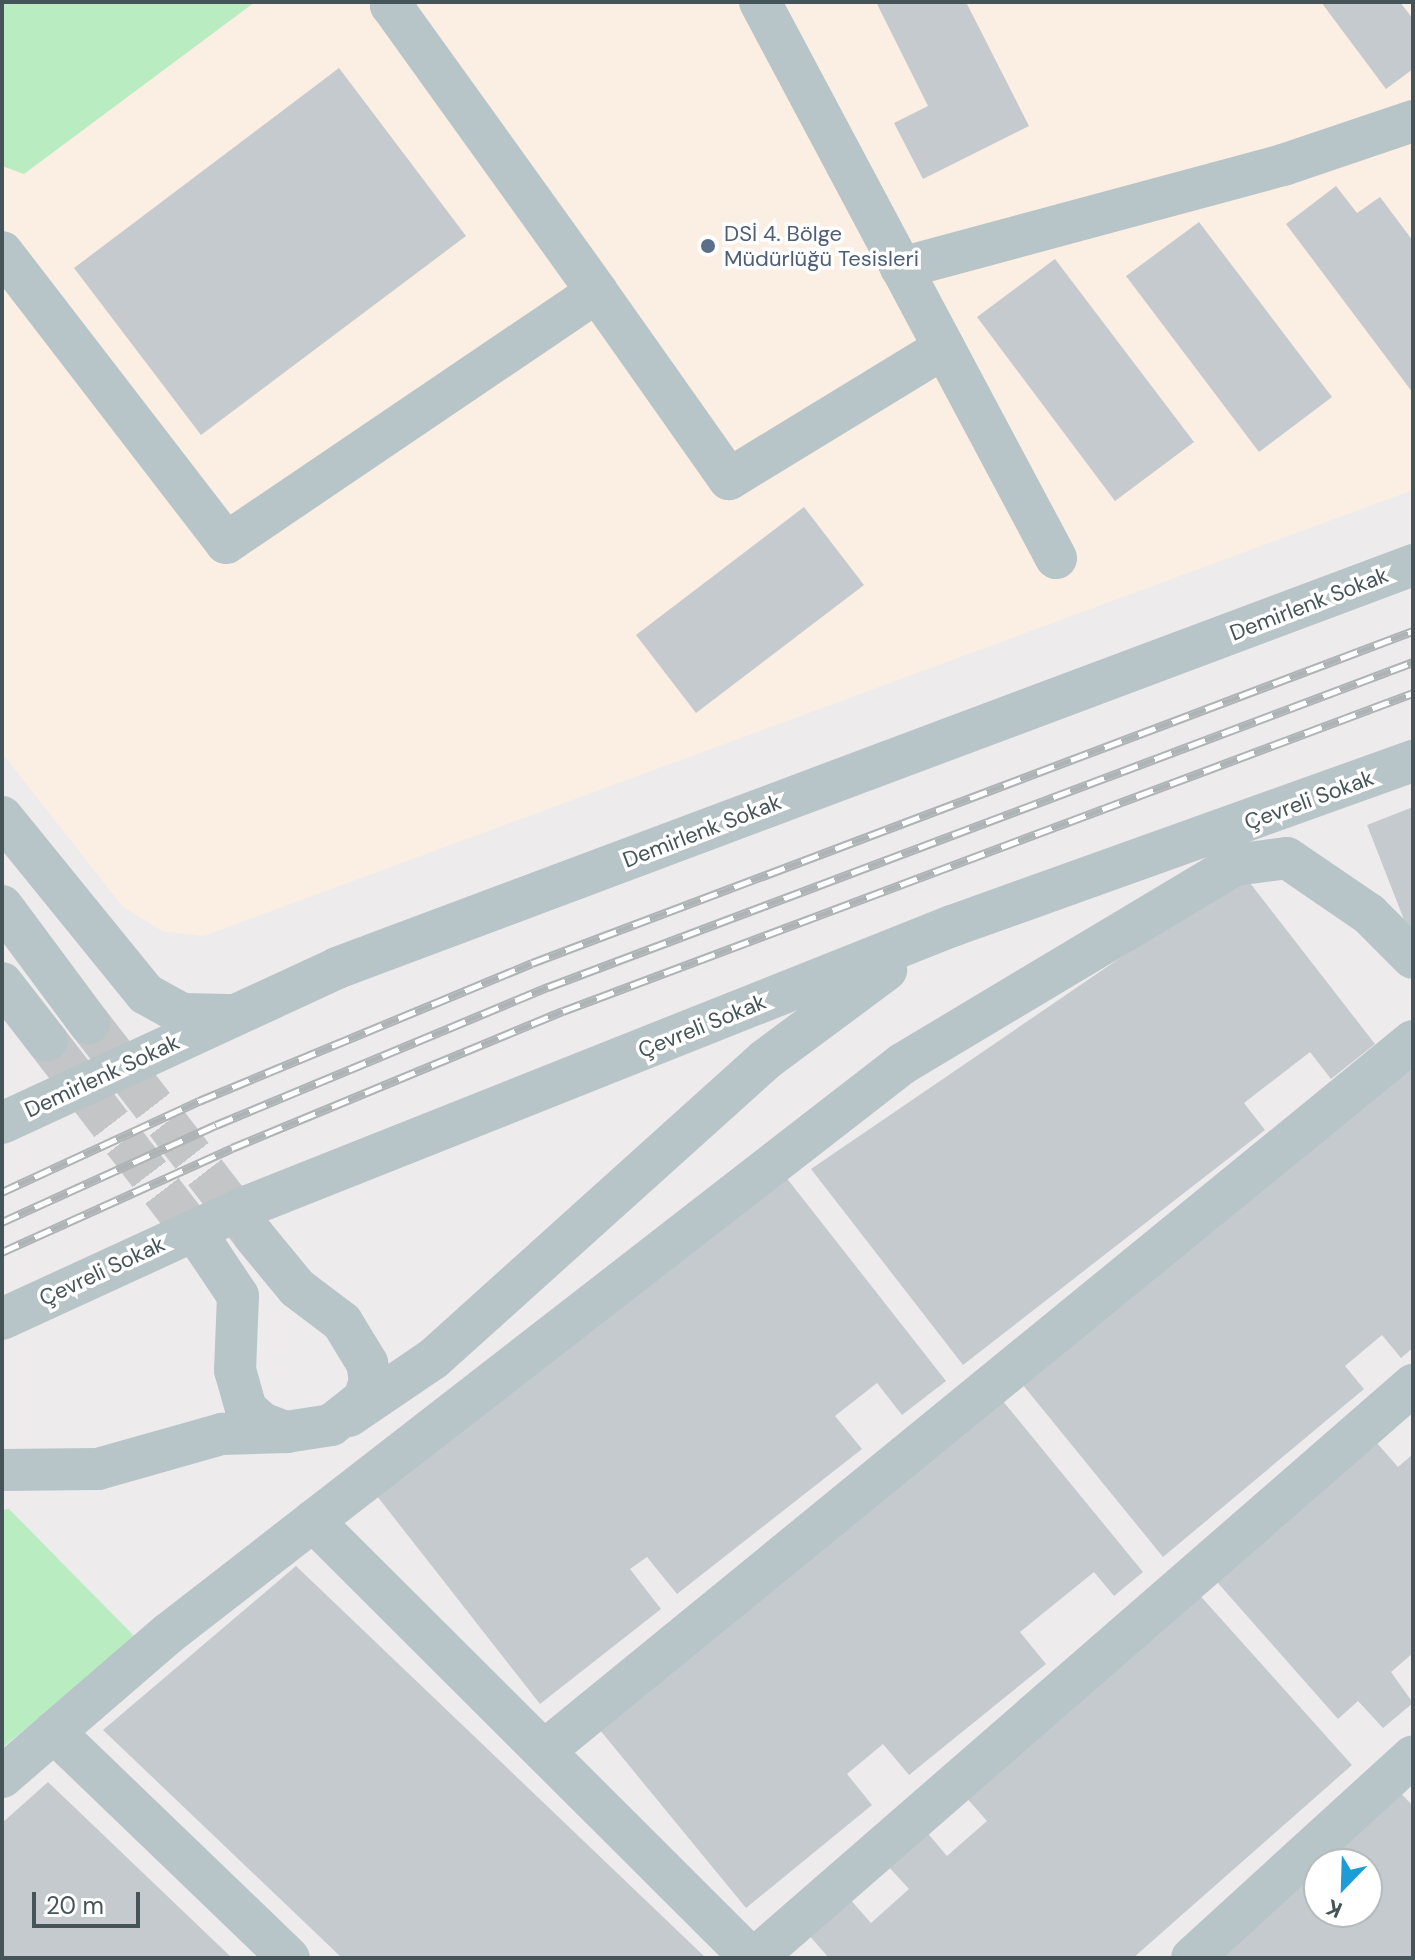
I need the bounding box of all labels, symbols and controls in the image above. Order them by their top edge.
place label: DSİ 4. Bölge Müdürlüğü Tesisleri [724,220,919,272]
marker: DSİ 4. Bölge Müdürlüğü Tesisleri [699,237,717,255]
street label: Demirlenk Sokak [1226,562,1392,646]
street label: Çevreli Sokak [1241,764,1377,836]
street label: Demirlenk Sokak [619,789,785,873]
street label: Çevreli Sokak [634,988,770,1064]
street label: Demirlenk Sokak [21,1029,183,1123]
street label: Çevreli Sokak [35,1230,169,1312]
north arrow [1303,1848,1383,1928]
scale bar [36,1876,144,1926]
text: 20 m [46,1890,104,1921]
text: K [1322,1893,1346,1925]

